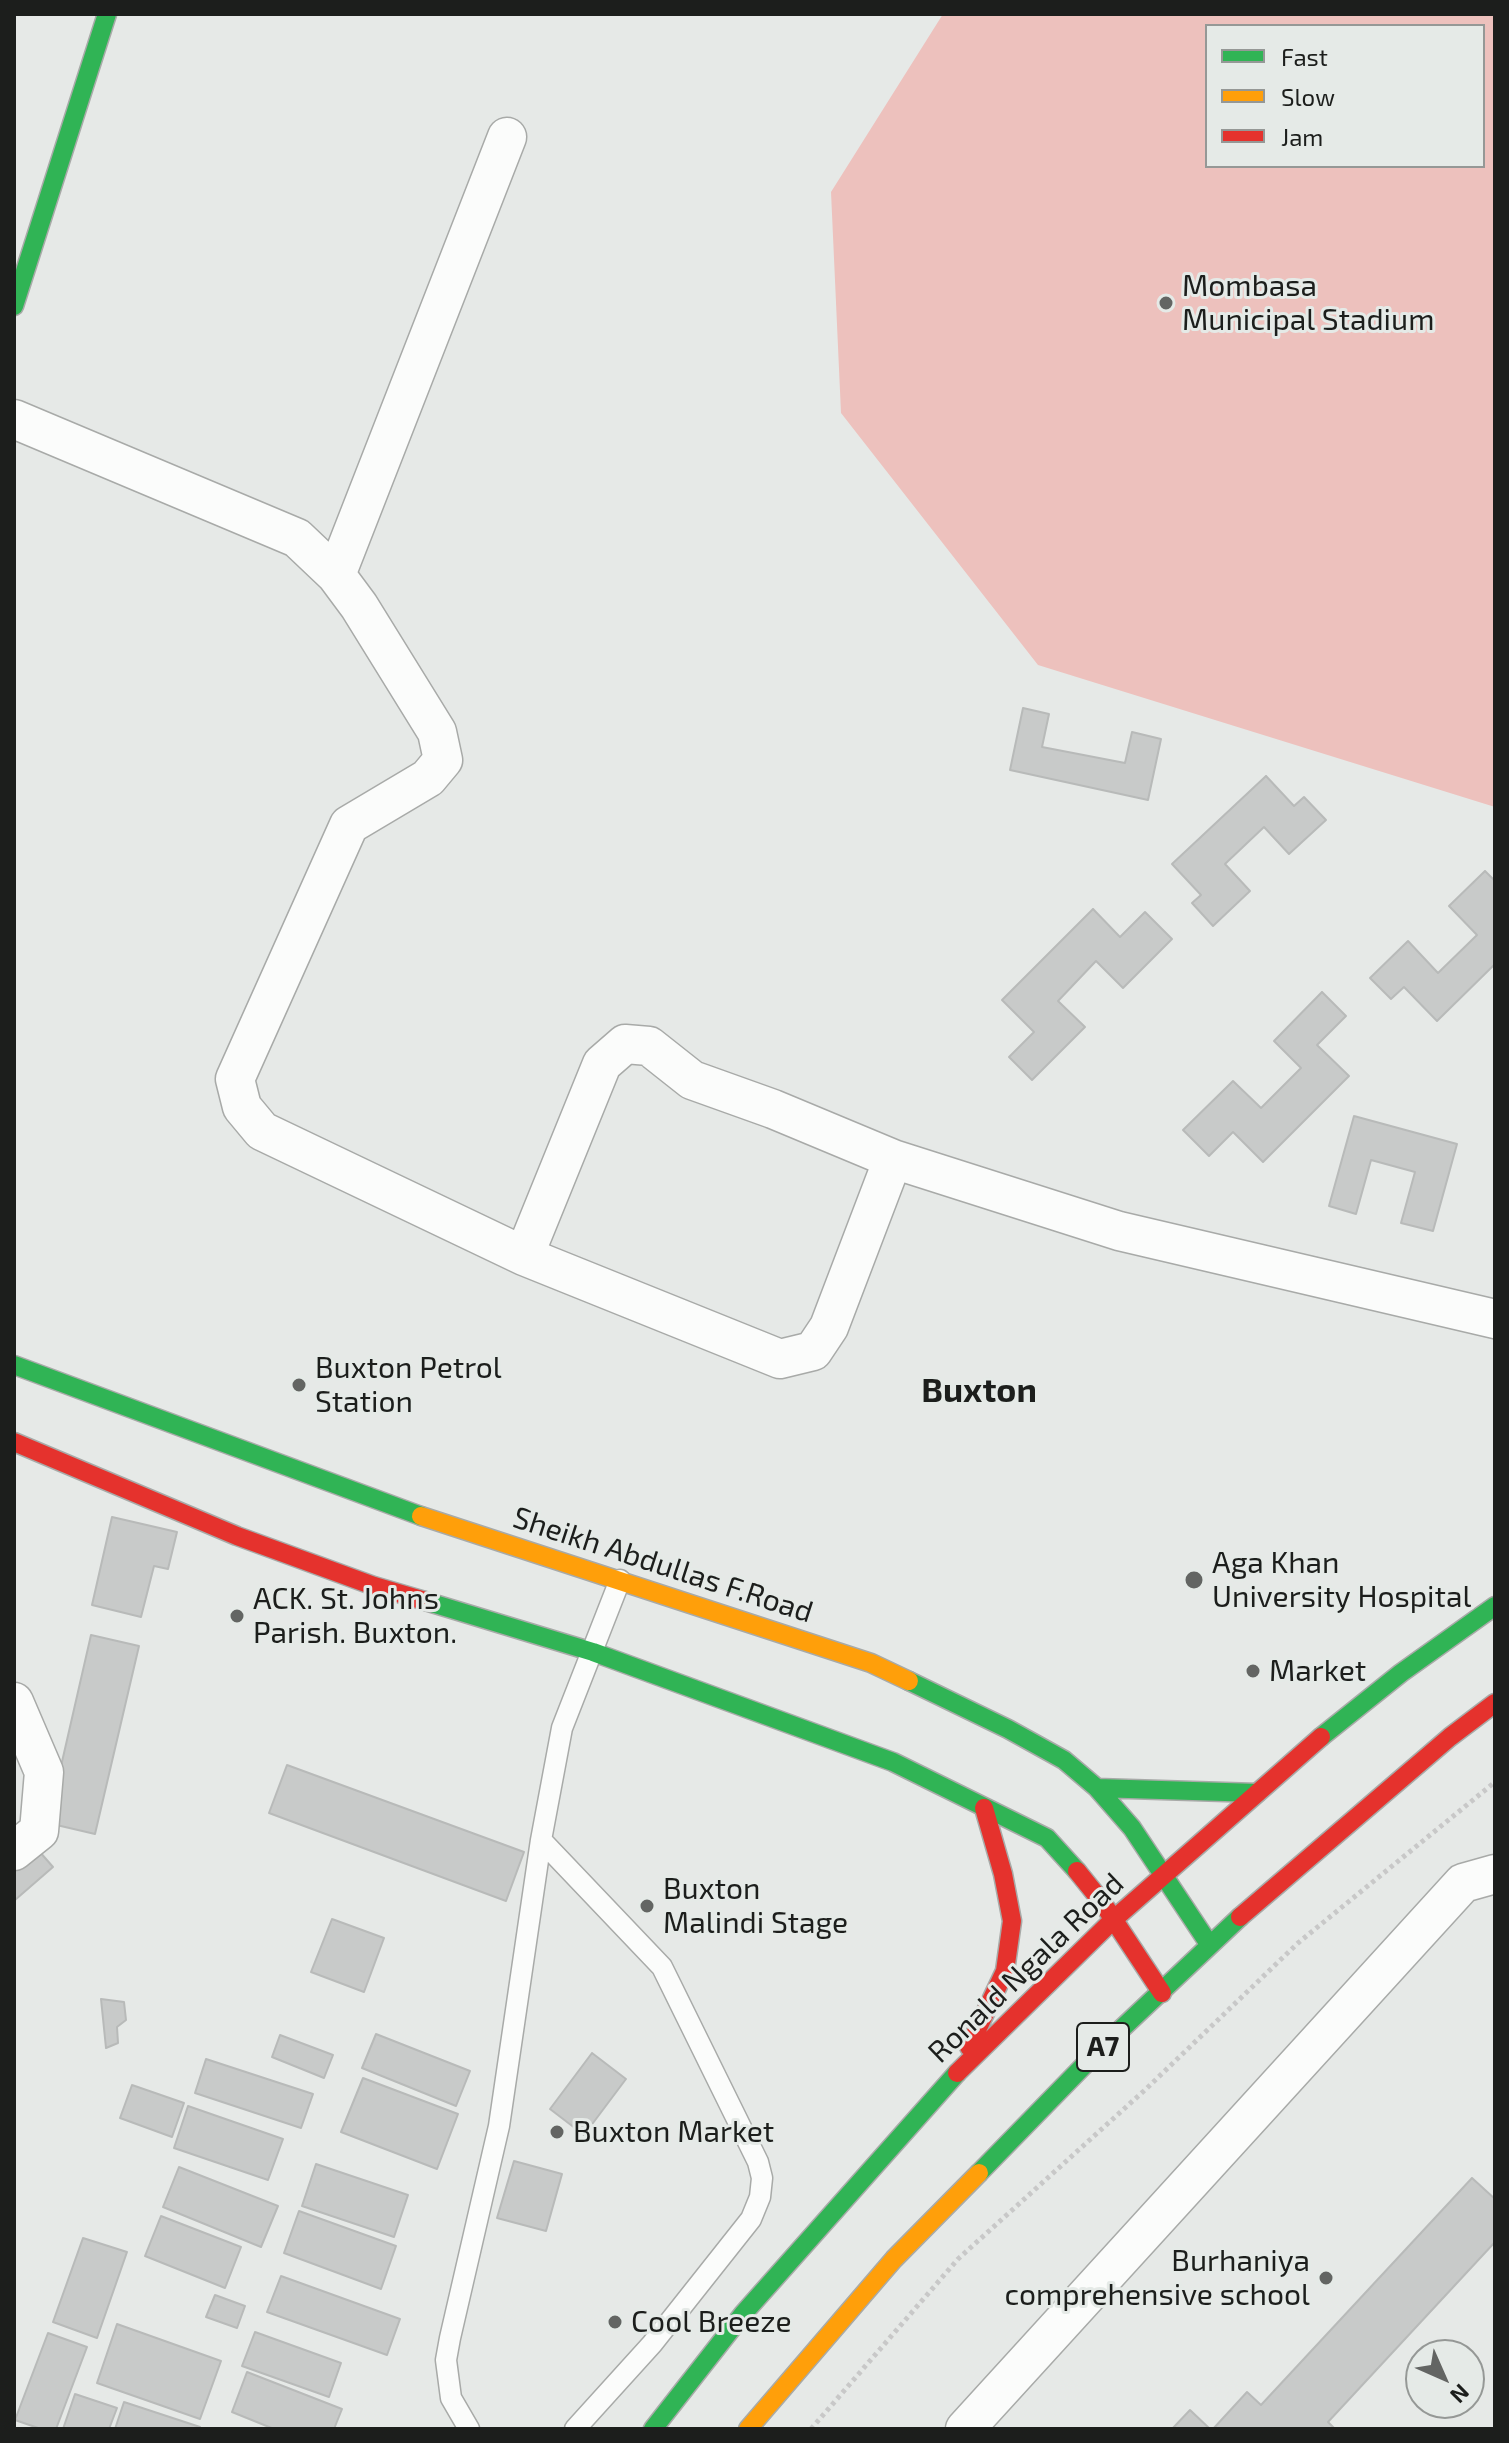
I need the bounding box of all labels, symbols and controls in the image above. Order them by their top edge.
legend [1205,24,1485,168]
text: Fast [1281,42,1328,71]
text: Slow [1281,82,1335,111]
text: Jam [1281,122,1323,151]
place label: Mombasa Municipal Stadium [1182,268,1434,338]
marker: Mombasa Municipal Stadium [1157,294,1175,312]
place label: Buxton Petrol Station [315,1350,502,1420]
district label: Buxton [921,1371,1037,1411]
marker: Buxton Petrol Station [290,1376,308,1394]
street label: Sheikh Abdullas F.Road [508,1499,818,1631]
place label: Aga Khan University Hospital [1212,1545,1471,1616]
marker: Aga Khan University Hospital [1183,1569,1205,1591]
place label: ACK. St. Johns Parish. Buxton. [253,1581,457,1652]
marker: ACK. St. Johns Parish. Buxton. [228,1607,246,1625]
place label: Market [1269,1653,1366,1689]
marker: Market [1244,1662,1262,1680]
street label: Ronald Ngala Road [921,1866,1131,2070]
place label: Buxton Malindi Stage [663,1871,848,1942]
marker: Buxton Malindi Stage [638,1897,656,1915]
road number: A7 [1077,2023,1129,2071]
place label: Buxton Market [573,2114,774,2150]
marker: Buxton Market [548,2123,566,2141]
place label: Burhaniya comprehensive school [1005,2243,1310,2314]
marker: Burhaniya comprehensive school [1317,2269,1335,2287]
place label: Cool Breeze [631,2304,792,2340]
marker: Cool Breeze [606,2313,624,2331]
north arrow [1405,2339,1485,2419]
text: N [1446,2380,1475,2409]

